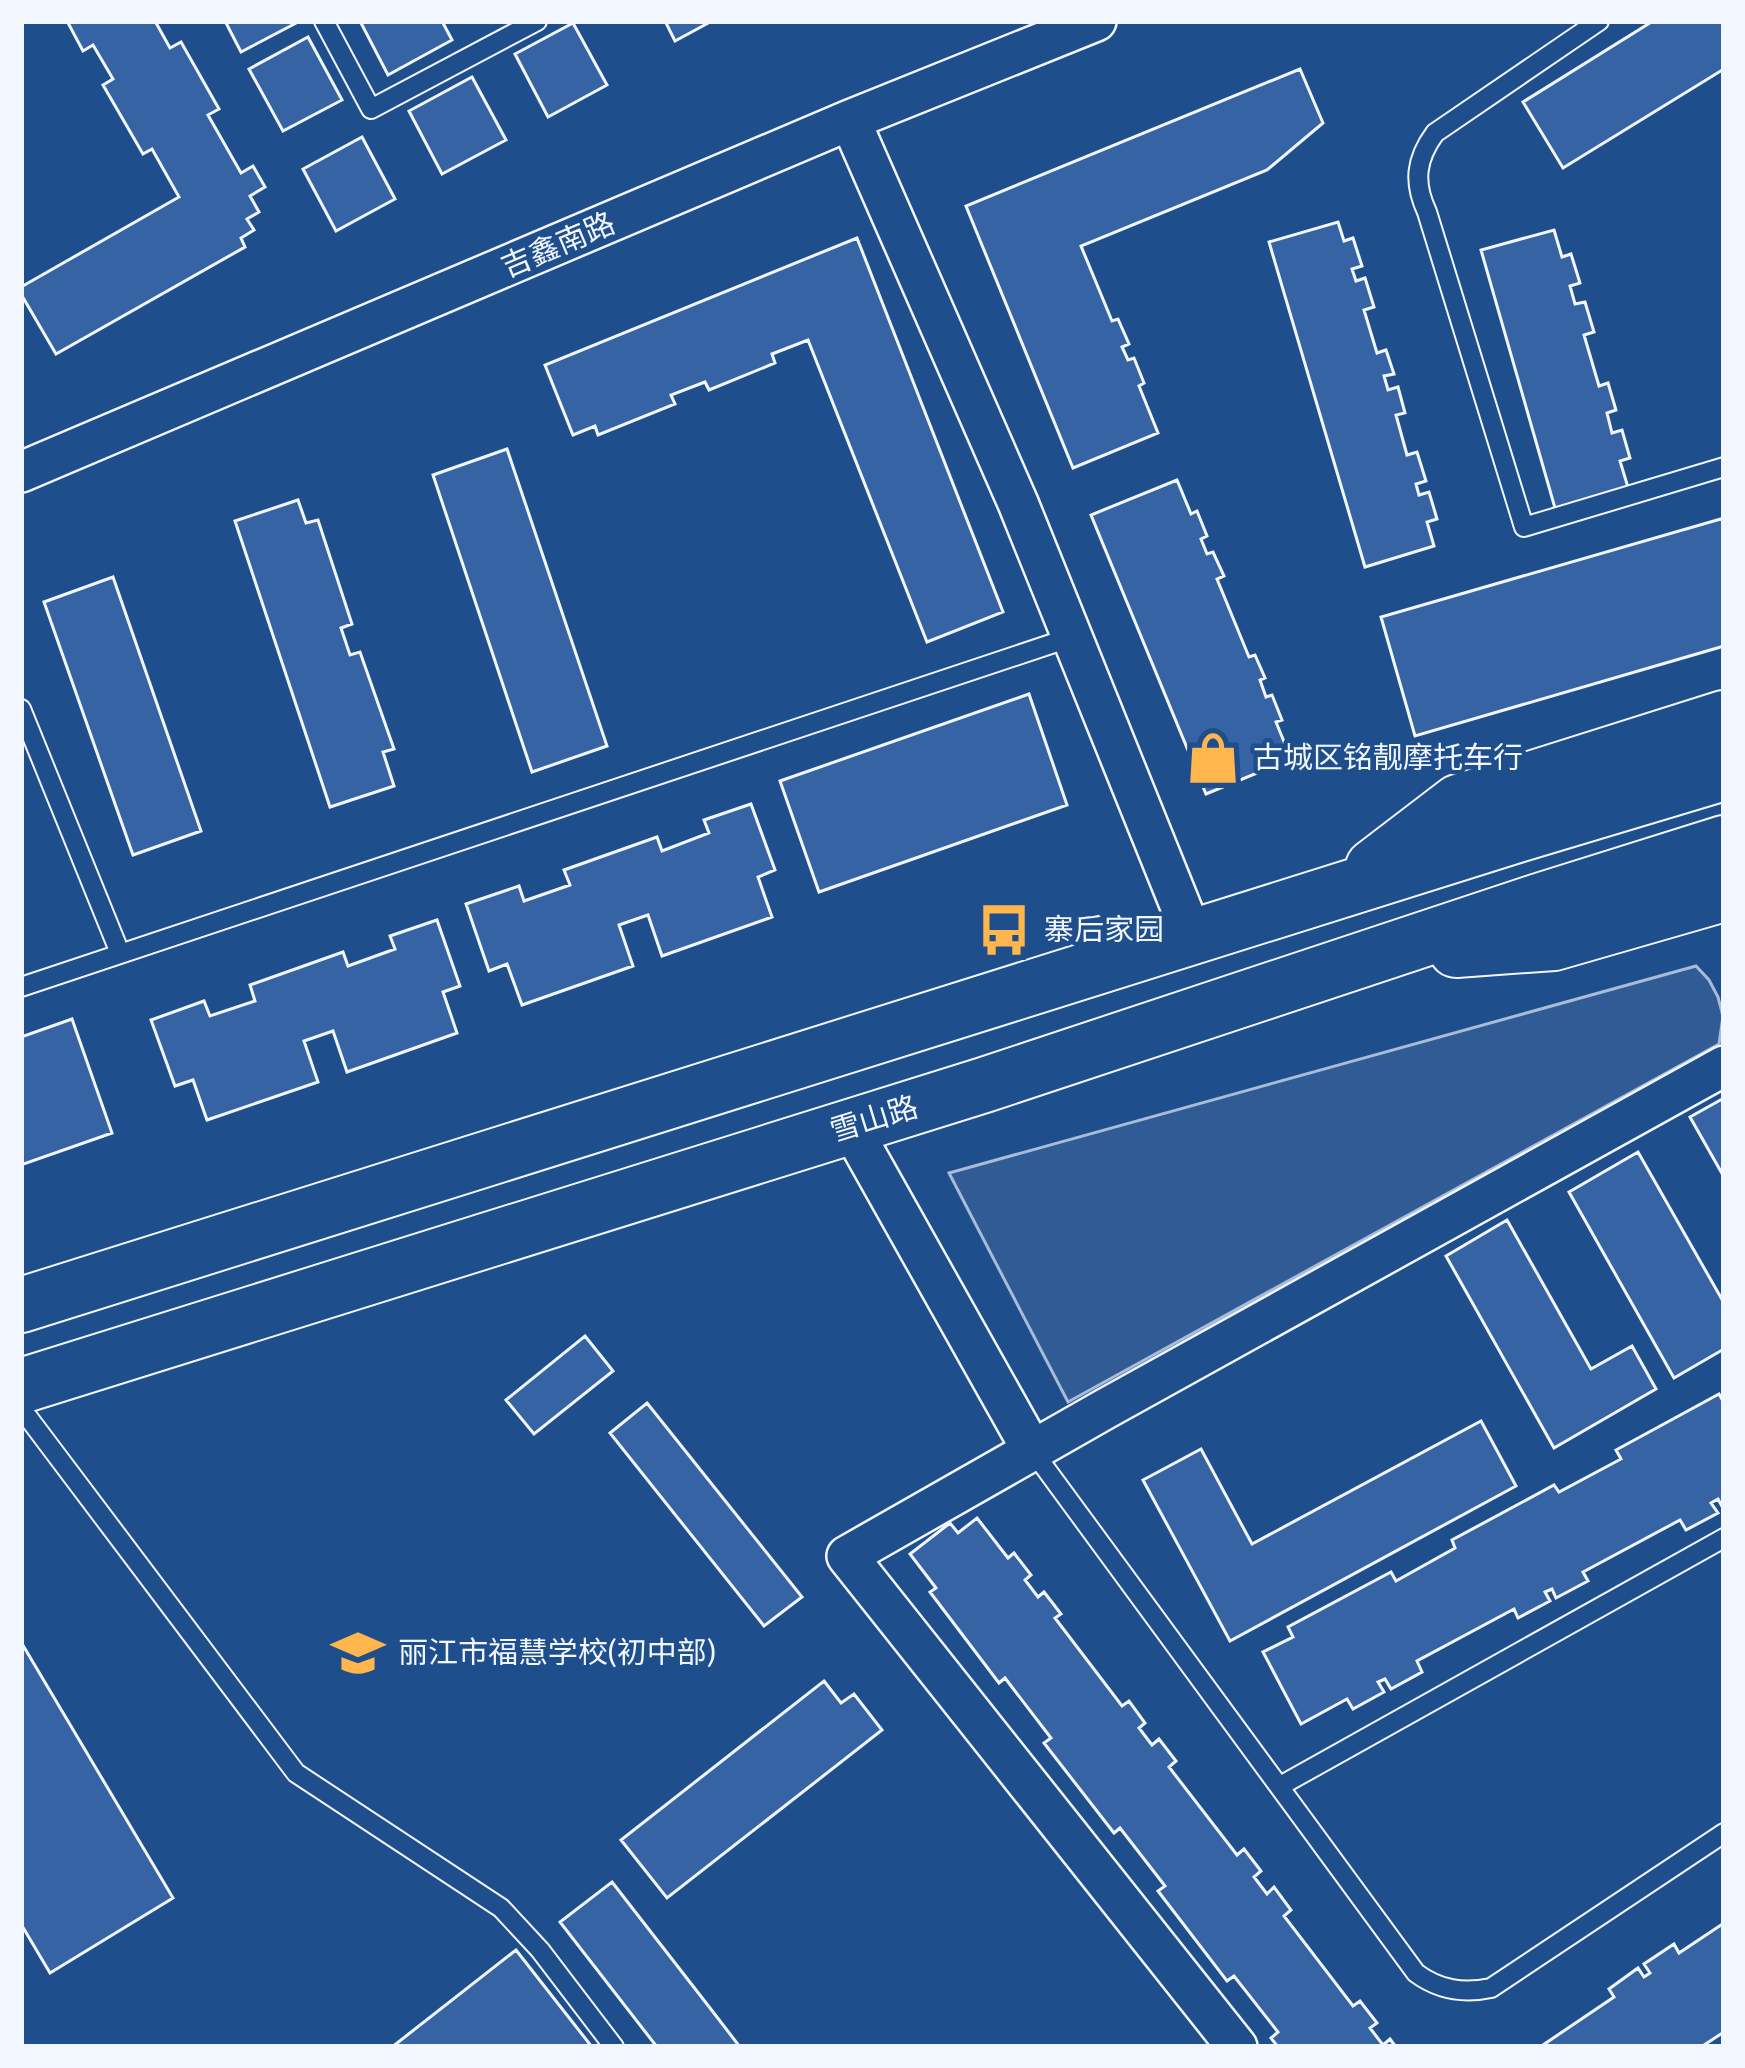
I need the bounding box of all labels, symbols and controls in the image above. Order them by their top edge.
street label: 吉鑫南路 [496,205,620,285]
shop icon: 古城区铭靓摩托车行 [1184,729,1242,787]
place label: 古城区铭靓摩托车行 [1253,740,1523,776]
bus stop icon: 寨后家园 [975,901,1033,959]
place label: 寨后家园 [1044,912,1164,948]
street label: 雪山路 [826,1089,922,1149]
school or university icon: 丽江市福慧学校(初中部) [329,1624,387,1682]
place label: 丽江市福慧学校(初中部) [398,1635,716,1671]

